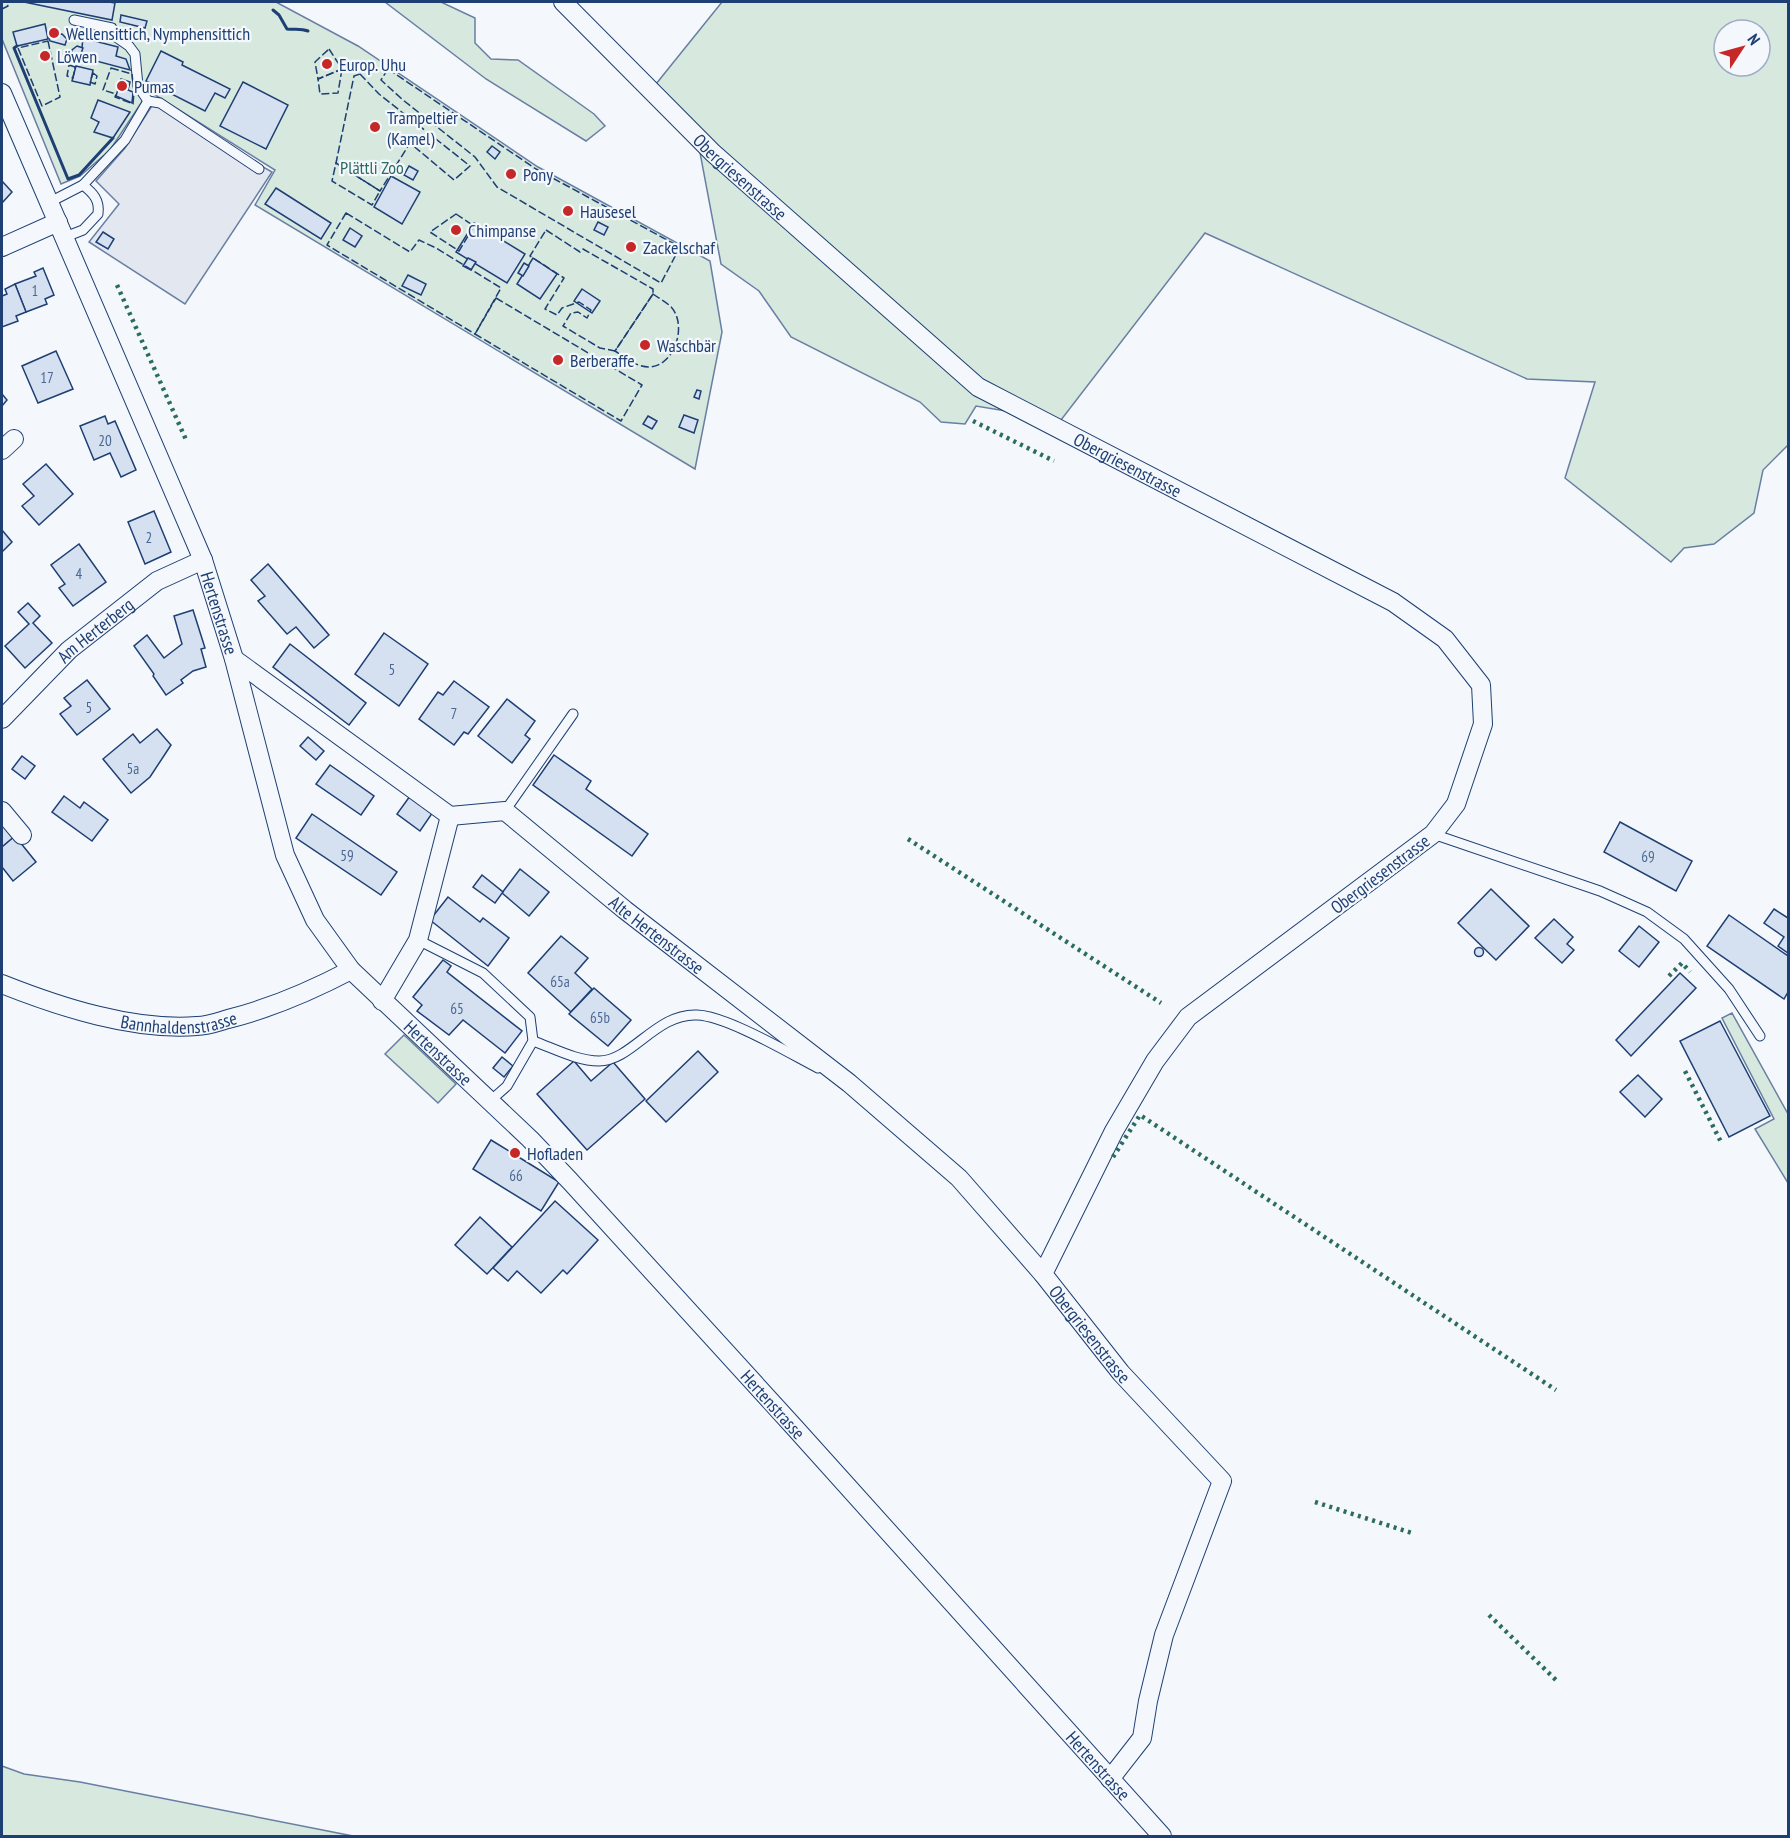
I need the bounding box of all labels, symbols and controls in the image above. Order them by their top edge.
north arrow [1712,18,1772,78]
place label: Wellensittich, Nymphensittich [66,22,250,45]
marker: Wellensittich, Nymphensittich [47,26,61,40]
text: N [1744,30,1765,49]
place label: Löwen [57,45,97,68]
marker: Löwen [38,49,52,63]
place label: Europ. Uhu [339,53,406,76]
marker: Europ. Uhu [320,57,334,71]
place label: Pumas [134,75,174,98]
marker: Pumas [115,79,129,93]
place label: Trampeltier (Kamel) [387,106,458,150]
marker: Trampeltier (Kamel) [368,120,382,134]
street label: Obergriesenstrasse [689,129,792,225]
park label: Plättli Zoo [340,156,404,179]
place label: Pony [523,163,553,186]
marker: Pony [504,167,518,181]
place label: Hausesel [580,200,637,223]
marker: Hausesel [561,204,575,218]
place label: Chimpanse [468,219,536,242]
marker: Chimpanse [449,223,463,237]
place label: Zackelschaf [643,236,716,259]
marker: Zackelschaf [624,240,638,254]
house number: 1 [32,281,38,300]
place label: Waschbär [657,334,716,357]
marker: Waschbär [638,338,652,352]
place label: Berberaffe [570,349,635,372]
marker: Berberaffe [551,353,565,367]
house number: 17 [40,368,54,387]
street label: Obergriesenstrasse [1070,427,1186,502]
house number: 20 [98,431,112,450]
house number: 2 [146,528,152,547]
house number: 4 [76,564,83,583]
street label: Hertenstrasse [196,569,243,657]
street label: Am Herterberg [52,592,138,667]
house number: 5 [389,660,395,679]
house number: 5 [86,698,92,717]
house number: 7 [451,704,457,723]
house number: 5a [127,759,139,778]
street label: Obergriesenstrasse [1326,829,1434,919]
house number: 59 [340,846,354,865]
house number: 69 [1641,847,1655,866]
street label: Alte Hertenstrasse [605,890,709,979]
house number: 65a [550,972,570,991]
house number: 65 [450,999,464,1018]
street label: Bannhaldenstrasse [119,1006,239,1038]
house number: 65b [590,1008,610,1027]
street label: Hertenstrasse [399,1015,477,1090]
place label: Hofladen [527,1142,583,1165]
marker: Hofladen [508,1146,522,1160]
house number: 66 [509,1166,523,1185]
street label: Obergriesenstrasse [1044,1280,1136,1388]
street label: Hertenstrasse [736,1365,811,1444]
street label: Hertenstrasse [1061,1726,1136,1805]

